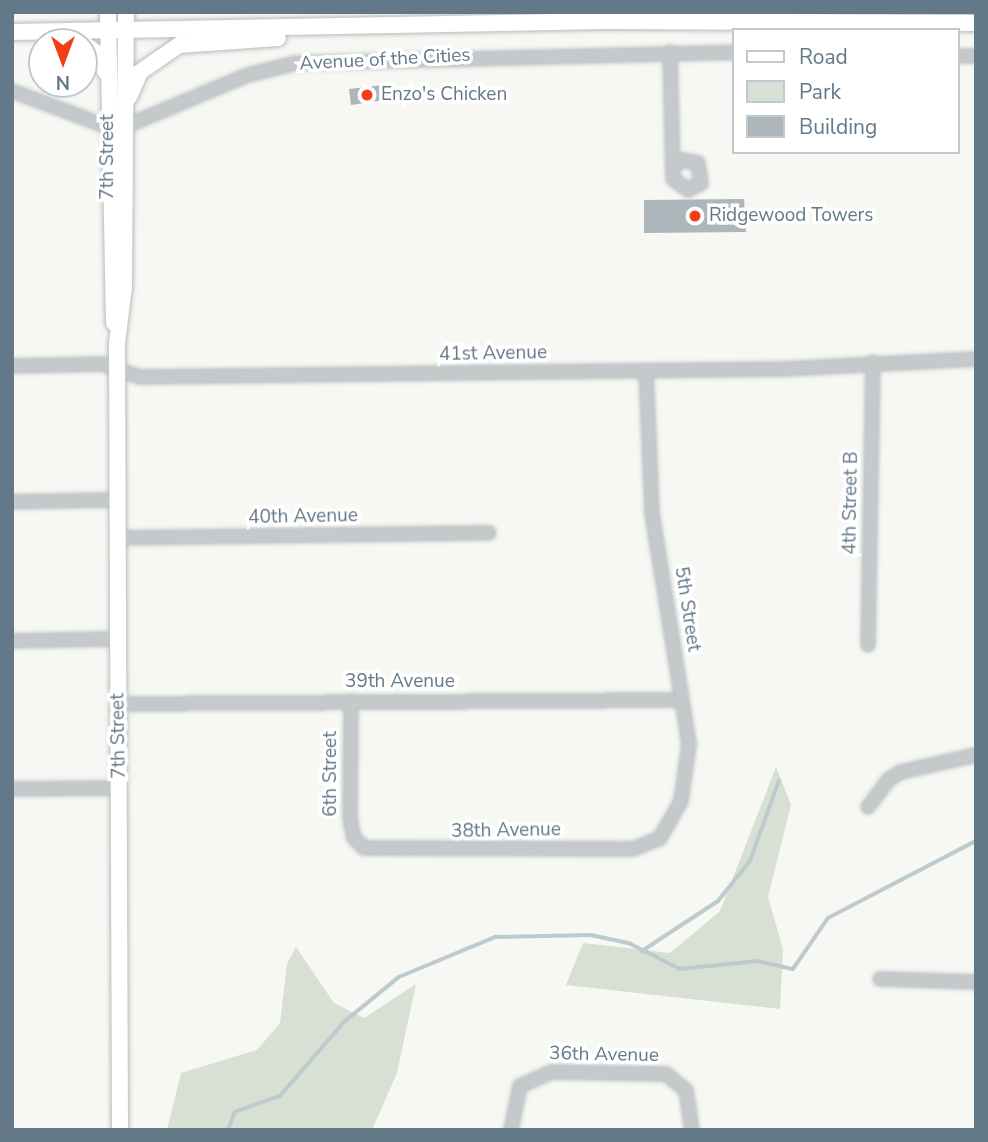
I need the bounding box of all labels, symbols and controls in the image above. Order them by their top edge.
north arrow [28,28,98,98]
legend [732,28,960,154]
text: Road [799,43,848,71]
street label: Avenue of the Cities [299,44,471,76]
text: N [56,69,70,95]
text: Park [799,78,841,106]
place label: Enzo's Chicken [381,84,507,106]
marker: Enzo's Chicken [359,87,375,103]
text: Building [799,113,877,141]
street label: 7th Street [97,114,119,200]
place label: Ridgewood Towers [709,205,873,227]
marker: Ridgewood Towers [687,208,703,224]
street label: 41st Avenue [439,342,547,366]
street label: 4th Street B [839,451,863,555]
street label: 40th Avenue [248,505,358,529]
street label: 5th Street [669,565,705,653]
street label: 39th Avenue [345,671,455,693]
street label: 7th Street [107,693,131,779]
street label: 6th Street [320,731,342,817]
street label: 38th Avenue [451,819,561,843]
street label: 36th Avenue [549,1043,659,1067]

